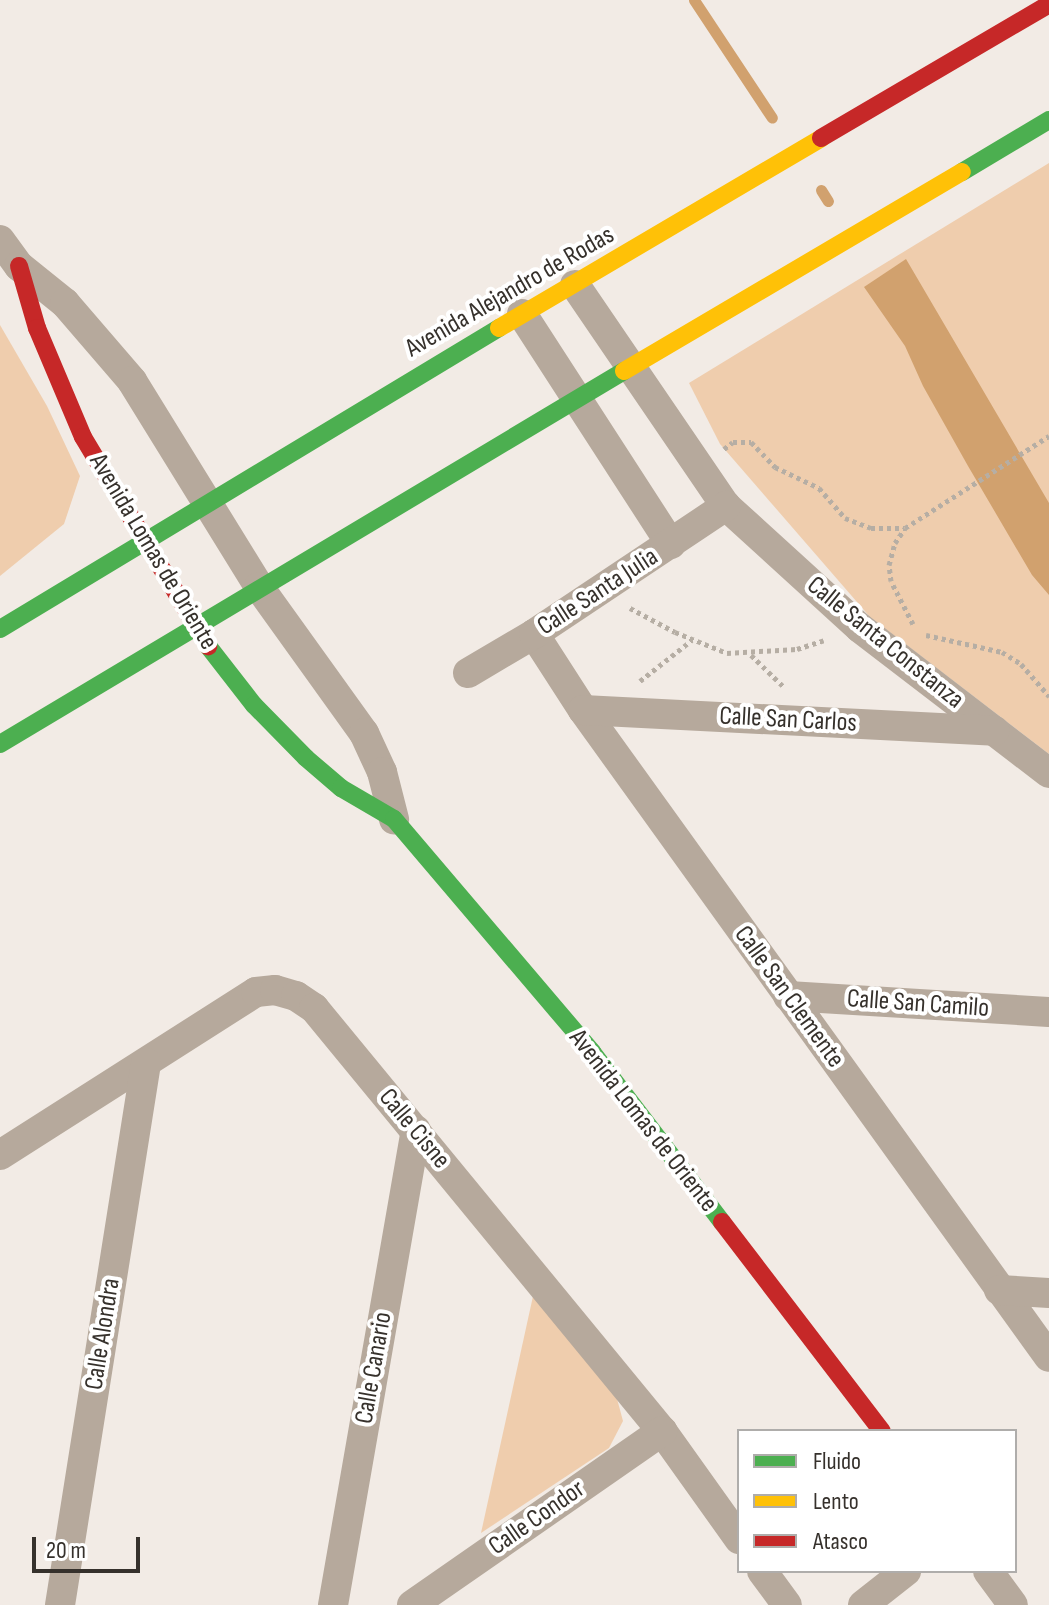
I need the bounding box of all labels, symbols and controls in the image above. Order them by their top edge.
street label: Avenida Alejandro de Rodas [400,220,620,364]
street label: Avenida Lomas de Oriente [82,448,224,656]
street label: Calle Santa Julia [532,542,664,642]
street label: Calle Santa Constanza [800,570,970,716]
street label: Calle San Carlos [719,701,857,739]
street label: Calle San Clemente [727,920,851,1074]
street label: Calle San Camilo [846,983,990,1025]
street label: Avenida Lomas de Oriente [562,1024,724,1218]
street label: Calle Cisne [372,1083,456,1175]
street label: Calle Alondra [79,1276,127,1392]
street label: Calle Canario [349,1310,399,1426]
legend [737,1429,1017,1573]
text: Fluido [813,1447,861,1476]
street label: Calle Condor [483,1474,591,1562]
text: Lento [813,1487,859,1516]
scale bar [36,1521,144,1571]
text: Atasco [813,1527,868,1556]
text: 20 m [46,1536,86,1565]

